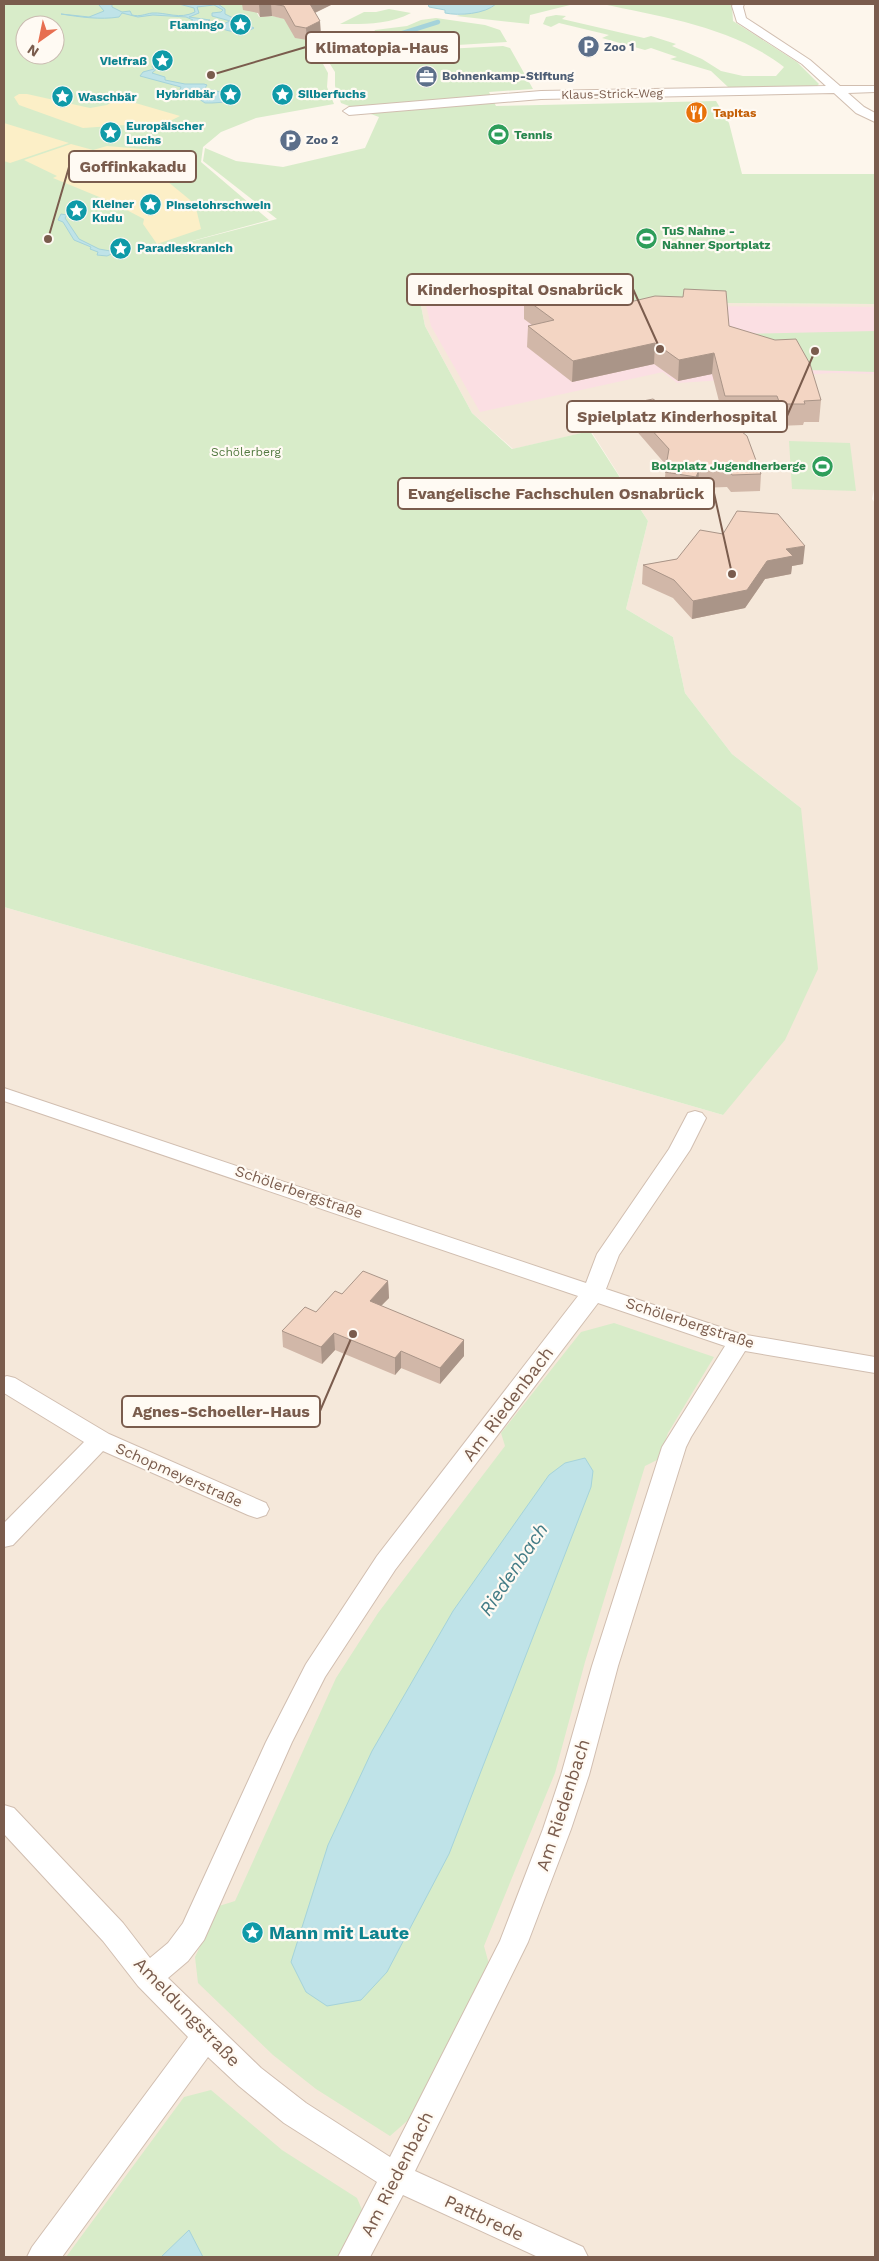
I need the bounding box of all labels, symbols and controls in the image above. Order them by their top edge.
place icon: Flamingo [228,13,252,37]
north arrow [15,15,65,65]
place label: Flamingo [170,18,224,32]
callout: Klimatopia-Haus [306,32,459,63]
parking icon: Zoo 1 [576,35,600,59]
text: Klimatopia-Haus [315,38,449,57]
place label: Zoo 1 [604,40,634,54]
text: N [24,41,42,60]
place icon: Vielfraß [151,49,175,73]
place label: Vielfraß [100,54,147,68]
office icon: Bohnenkamp-Stiftung [414,64,438,88]
place label: Bohnenkamp-Stiftung [442,69,574,83]
place icon: Hybridbär [219,82,243,106]
place icon: Silberfuchs [270,82,294,106]
place icon: Waschbär [50,85,74,109]
street label: Klaus-Strick-Weg [561,86,664,102]
place label: Hybridbär [156,87,216,101]
place label: Silberfuchs [298,87,367,101]
place label: Waschbär [78,90,137,104]
restaurant icon: Tapitas [685,101,709,125]
place label: Tapitas [713,106,757,120]
place label: Europäischer Luchs [126,119,205,147]
place icon: Europäischer Luchs [98,121,122,145]
sports icon: Tennis [486,123,510,147]
parking icon: Zoo 2 [278,128,302,152]
place label: Tennis [514,128,553,142]
place label: Zoo 2 [306,133,338,147]
callout: Goffinkakadu [69,151,196,182]
text: Goffinkakadu [80,157,186,176]
place icon: Pinselohrschwein [138,193,162,217]
place label: Kleiner Kudu [92,197,135,225]
place label: Pinselohrschwein [166,198,271,212]
place icon: Kleiner Kudu [64,199,88,223]
place label: TuS Nahne - Nahner Sportplatz [662,224,770,252]
sports icon: TuS Nahne - Nahner Sportplatz [634,226,658,250]
place icon: Paradieskranich [109,236,133,260]
place label: Paradieskranich [137,241,233,255]
callout: Kinderhospital Osnabrück [407,274,633,305]
text: Kinderhospital Osnabrück [417,280,623,299]
callout: Spielplatz Kinderhospital [567,401,787,432]
text: Spielplatz Kinderhospital [577,407,778,426]
park label: Schölerberg [211,445,282,459]
sports icon: Bolzplatz Jugendherberge [810,454,834,478]
place label: Bolzplatz Jugendherberge [651,459,806,473]
callout: Evangelische Fachschulen Osnabrück [398,478,714,509]
text: Evangelische Fachschulen Osnabrück [408,484,704,503]
street label: Schölerbergstraße [233,1162,365,1222]
street label: Schölerbergstraße [624,1294,756,1352]
street label: Am Riedenbach [458,1342,557,1465]
callout: Agnes-Schoeller-Haus [122,1396,320,1427]
text: Agnes-Schoeller-Haus [132,1402,310,1421]
street label: Schopmeyerstraße [113,1439,245,1511]
water label: Riedenbach [474,1519,553,1620]
street label: Am Riedenbach [531,1736,594,1874]
place icon: Mann mit Laute [241,1921,265,1945]
place label: Mann mit Laute [269,1922,409,1943]
street label: Ameldungstraße [130,1953,245,2071]
street label: Am Riedenbach [356,2108,437,2240]
street label: Pattbrede [441,2190,527,2245]

